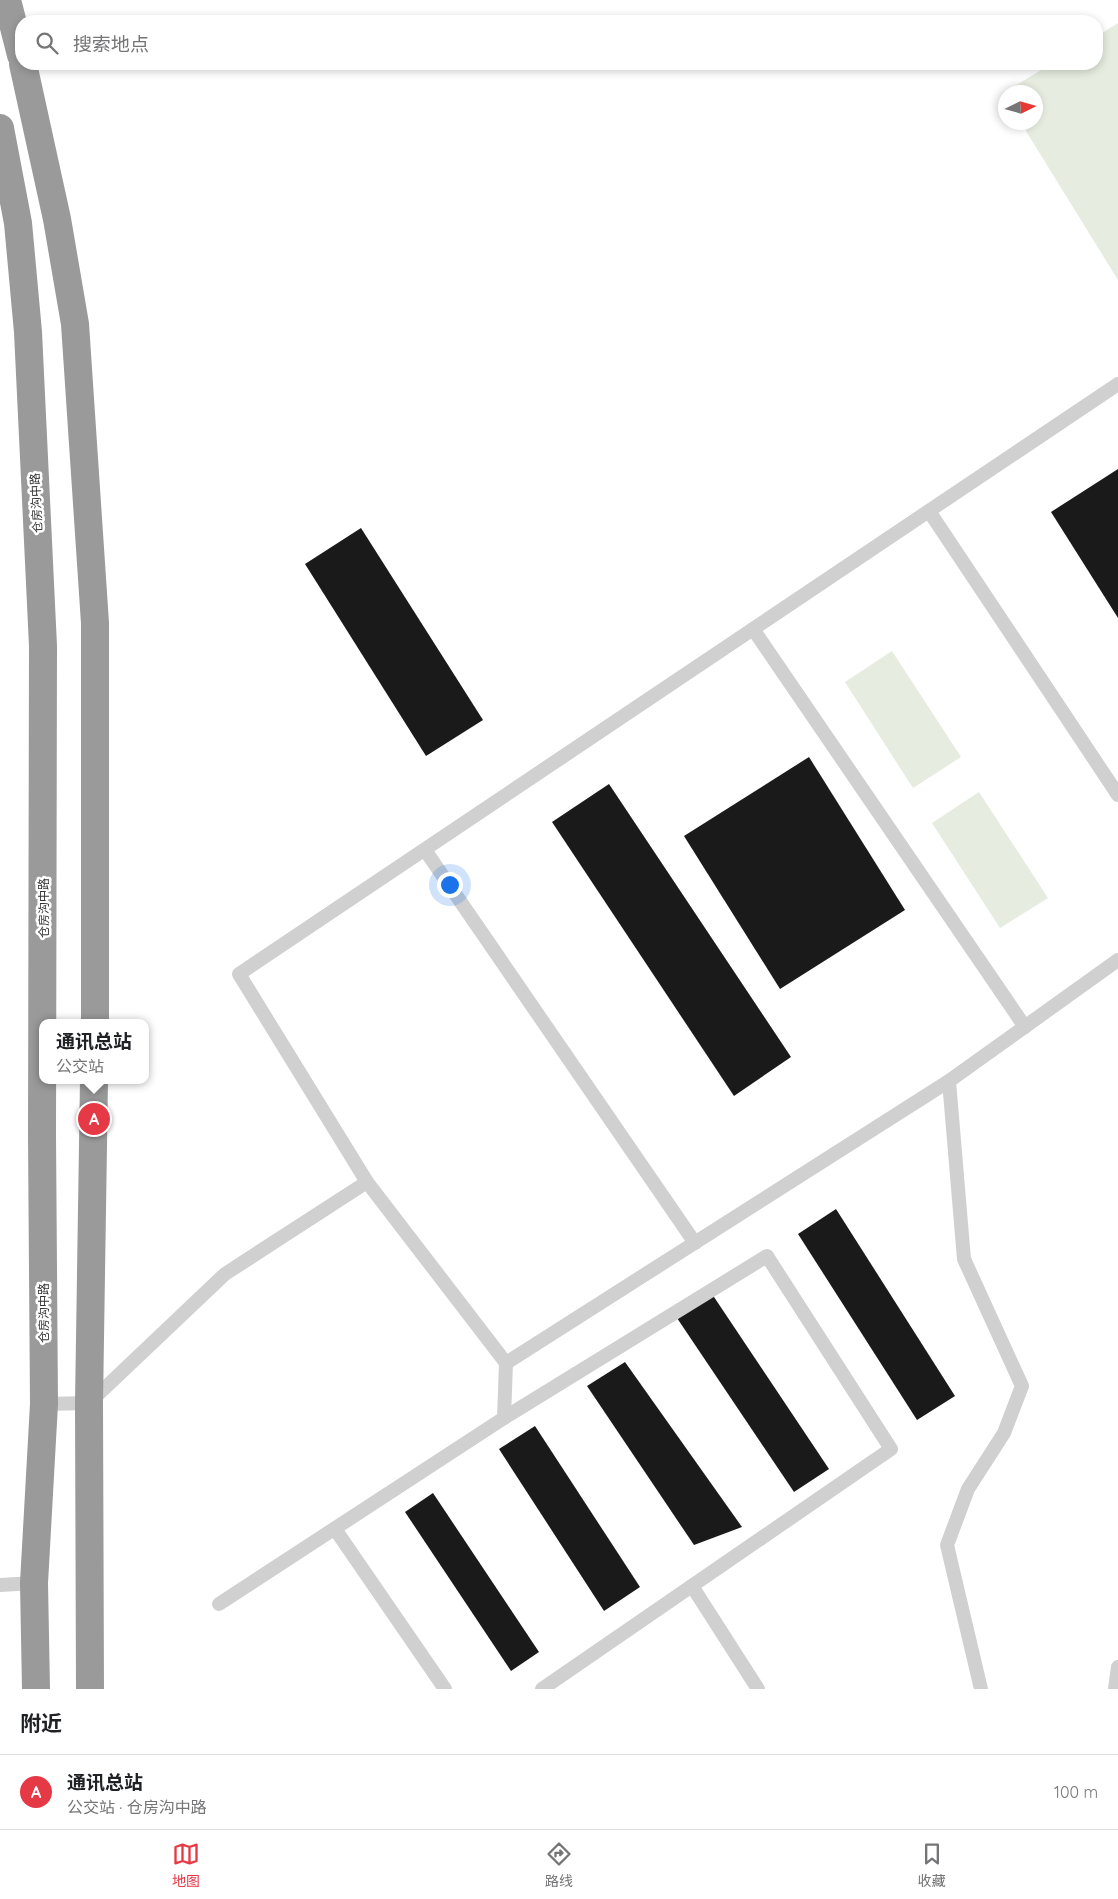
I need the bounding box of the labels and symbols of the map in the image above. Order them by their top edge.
north arrow [998,85,1043,130]
street label: 仓房沟中路 [27,473,45,533]
your location [437,872,463,898]
street label: 仓房沟中路 [36,878,51,938]
pin: A [78,1100,110,1138]
street label: 仓房沟中路 [36,1283,51,1343]

